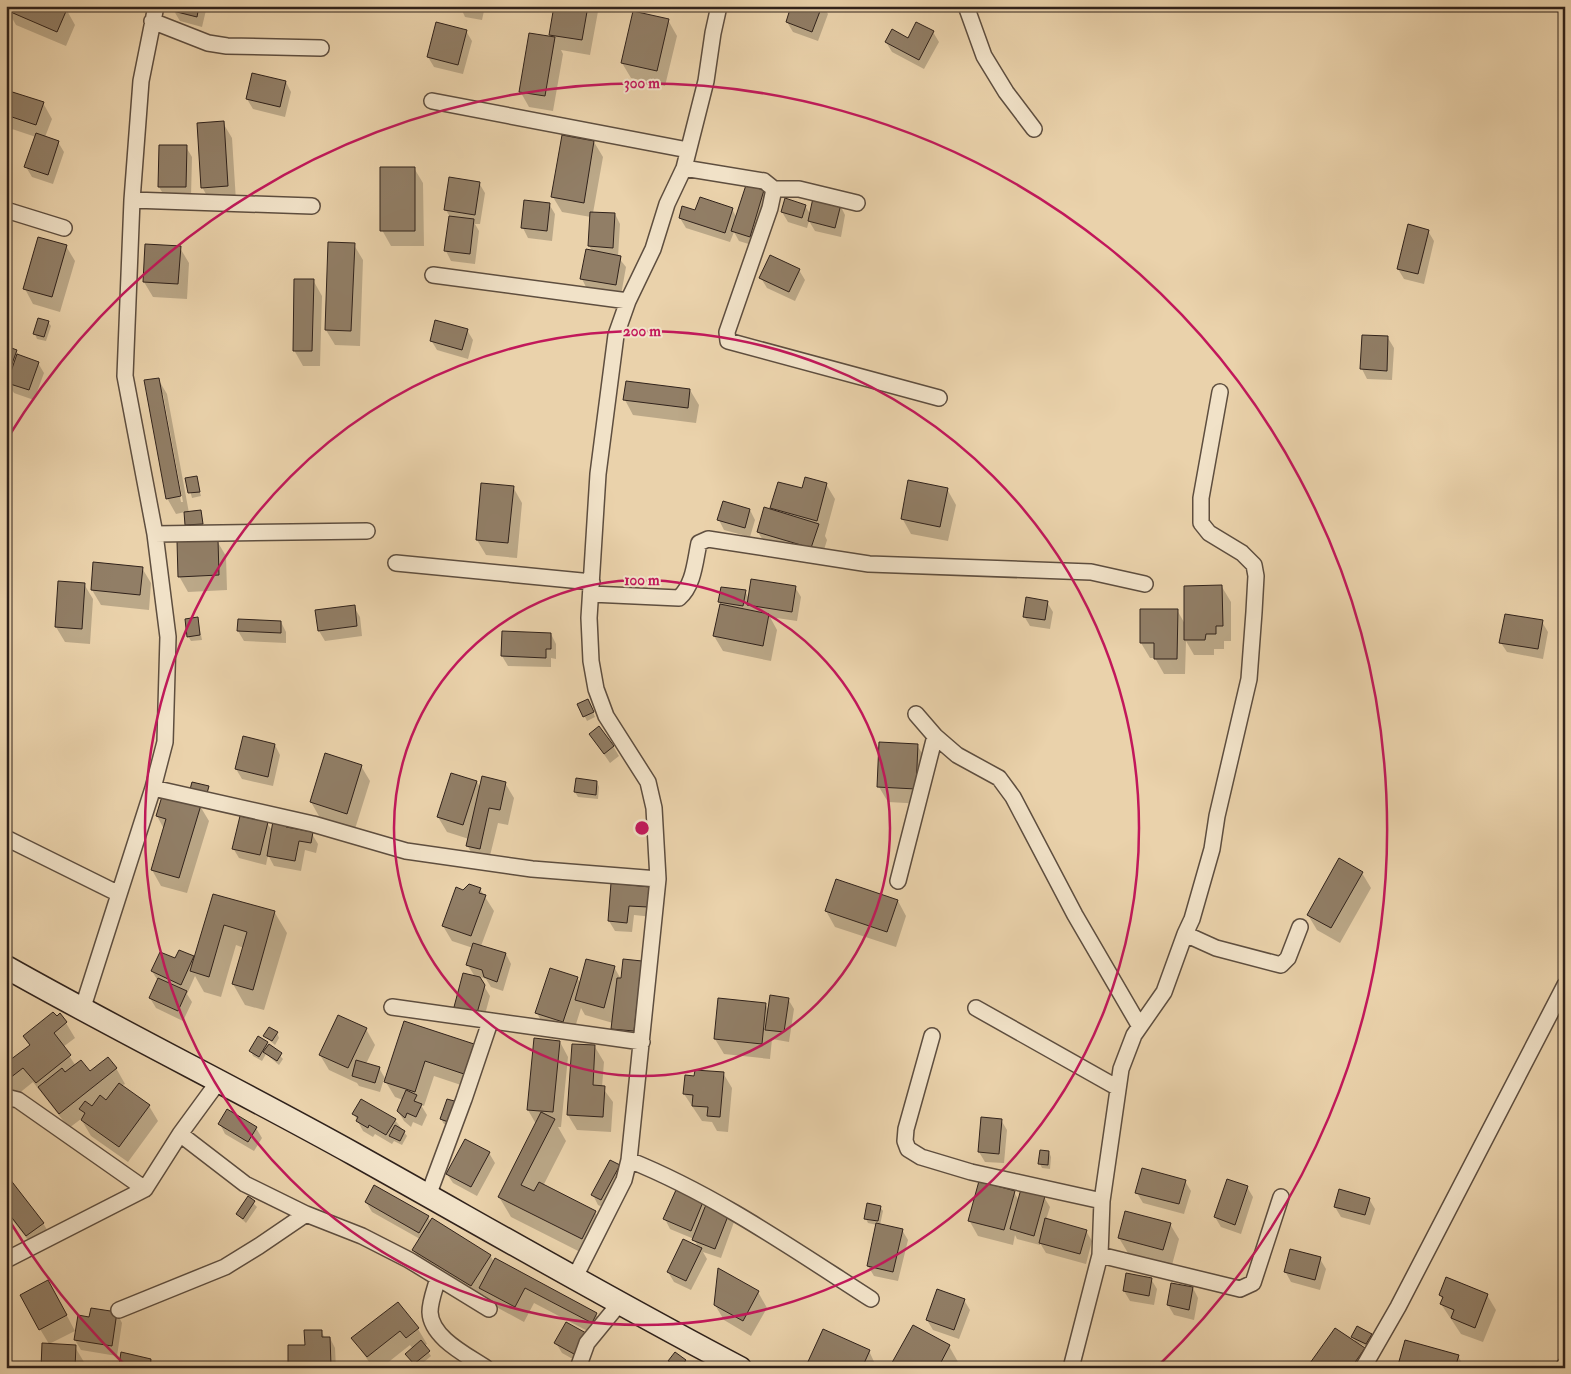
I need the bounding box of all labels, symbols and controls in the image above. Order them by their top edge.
text: 300 m [624,74,660,93]
text: 200 m [623,322,661,341]
text: 100 m [624,571,660,590]
centre of rings [633,819,651,837]

